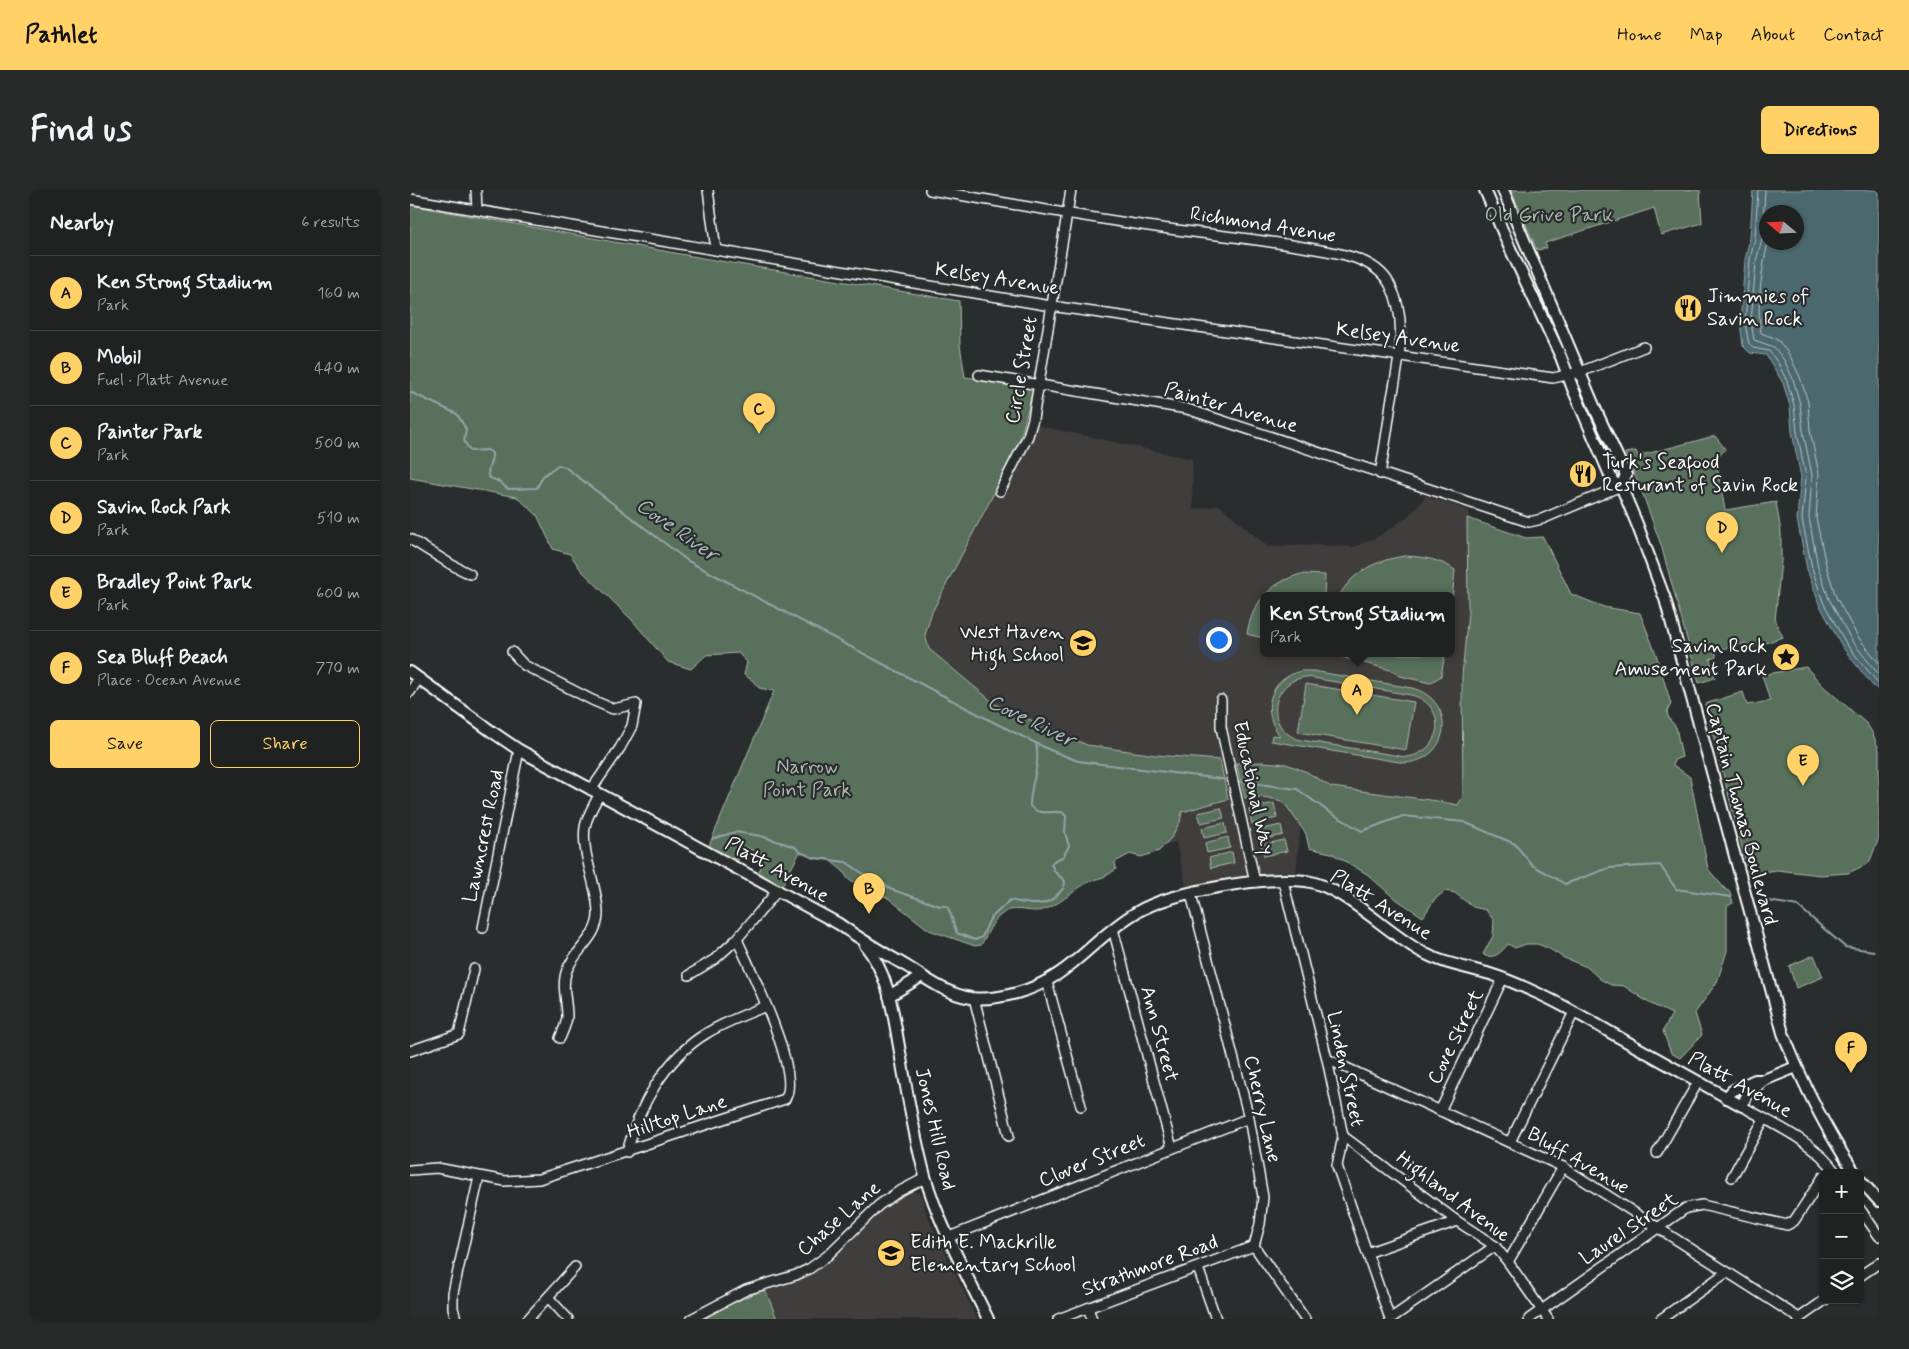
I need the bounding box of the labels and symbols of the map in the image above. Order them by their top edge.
street label: Richmond Avenue [1188,200,1338,250]
park label: Old Grive Park [1485,202,1614,229]
north arrow [1759,205,1804,250]
street label: Kelsey Avenue [933,256,1061,302]
place label: Jimmies of Savin Rock [1707,283,1809,333]
restaurant icon: Jimmies of Savin Rock [1673,293,1703,323]
street label: Circle Street [999,314,1045,426]
street label: Kelsey Avenue [1334,316,1462,360]
street label: Painter Avenue [1161,376,1301,440]
pin: C [743,393,775,434]
place label: Turk's Seafood Resturant of Savin Rock [1602,449,1798,499]
restaurant icon: Turk's Seafood Resturant of Savin Rock [1568,459,1598,489]
water label: Cove River [630,491,726,570]
pin: D [1706,512,1738,553]
place label: West Haven High School [960,619,1064,671]
your location [1206,627,1232,653]
school or university icon: West Haven High School [1068,628,1098,658]
place label: Savin Rock Amusement Park [1615,633,1767,683]
place icon: Savin Rock Amusement Park [1771,642,1801,672]
pin: A [1341,674,1373,715]
water label: Cove River [982,688,1082,756]
street label: Captain Thomas Boulevard [1698,700,1784,928]
street label: Educational Way [1226,718,1280,858]
pin: E [1787,745,1819,786]
park label: Narrow Point Park [763,754,851,804]
street label: Lawncrest Road [457,767,511,905]
street label: Platt Avenue [720,830,834,910]
street label: Platt Avenue [1325,863,1437,947]
pin: B [853,873,885,914]
street label: Ann Street [1133,983,1185,1085]
street label: Cove Street [1421,985,1491,1089]
street label: Linden Street [1320,1009,1370,1129]
pin: F [1835,1032,1867,1073]
street label: Platt Avenue [1683,1045,1797,1125]
street label: Cherry Lane [1237,1053,1287,1165]
street label: Jones Hill Road [908,1065,962,1193]
street label: Hilltop Lane [624,1088,730,1146]
street label: Bluff Avenue [1522,1121,1634,1201]
street label: Clover Street [1035,1127,1149,1195]
street label: Highland Avenue [1389,1145,1516,1251]
street label: Chase Lane [791,1175,887,1263]
street label: Laurel Street [1575,1186,1684,1272]
place label: Edith E. Mackrille Elementary School [910,1229,1076,1279]
street label: Strathmore Road [1078,1229,1222,1303]
school or university icon: Edith E. Mackrille Elementary School [876,1238,906,1268]

